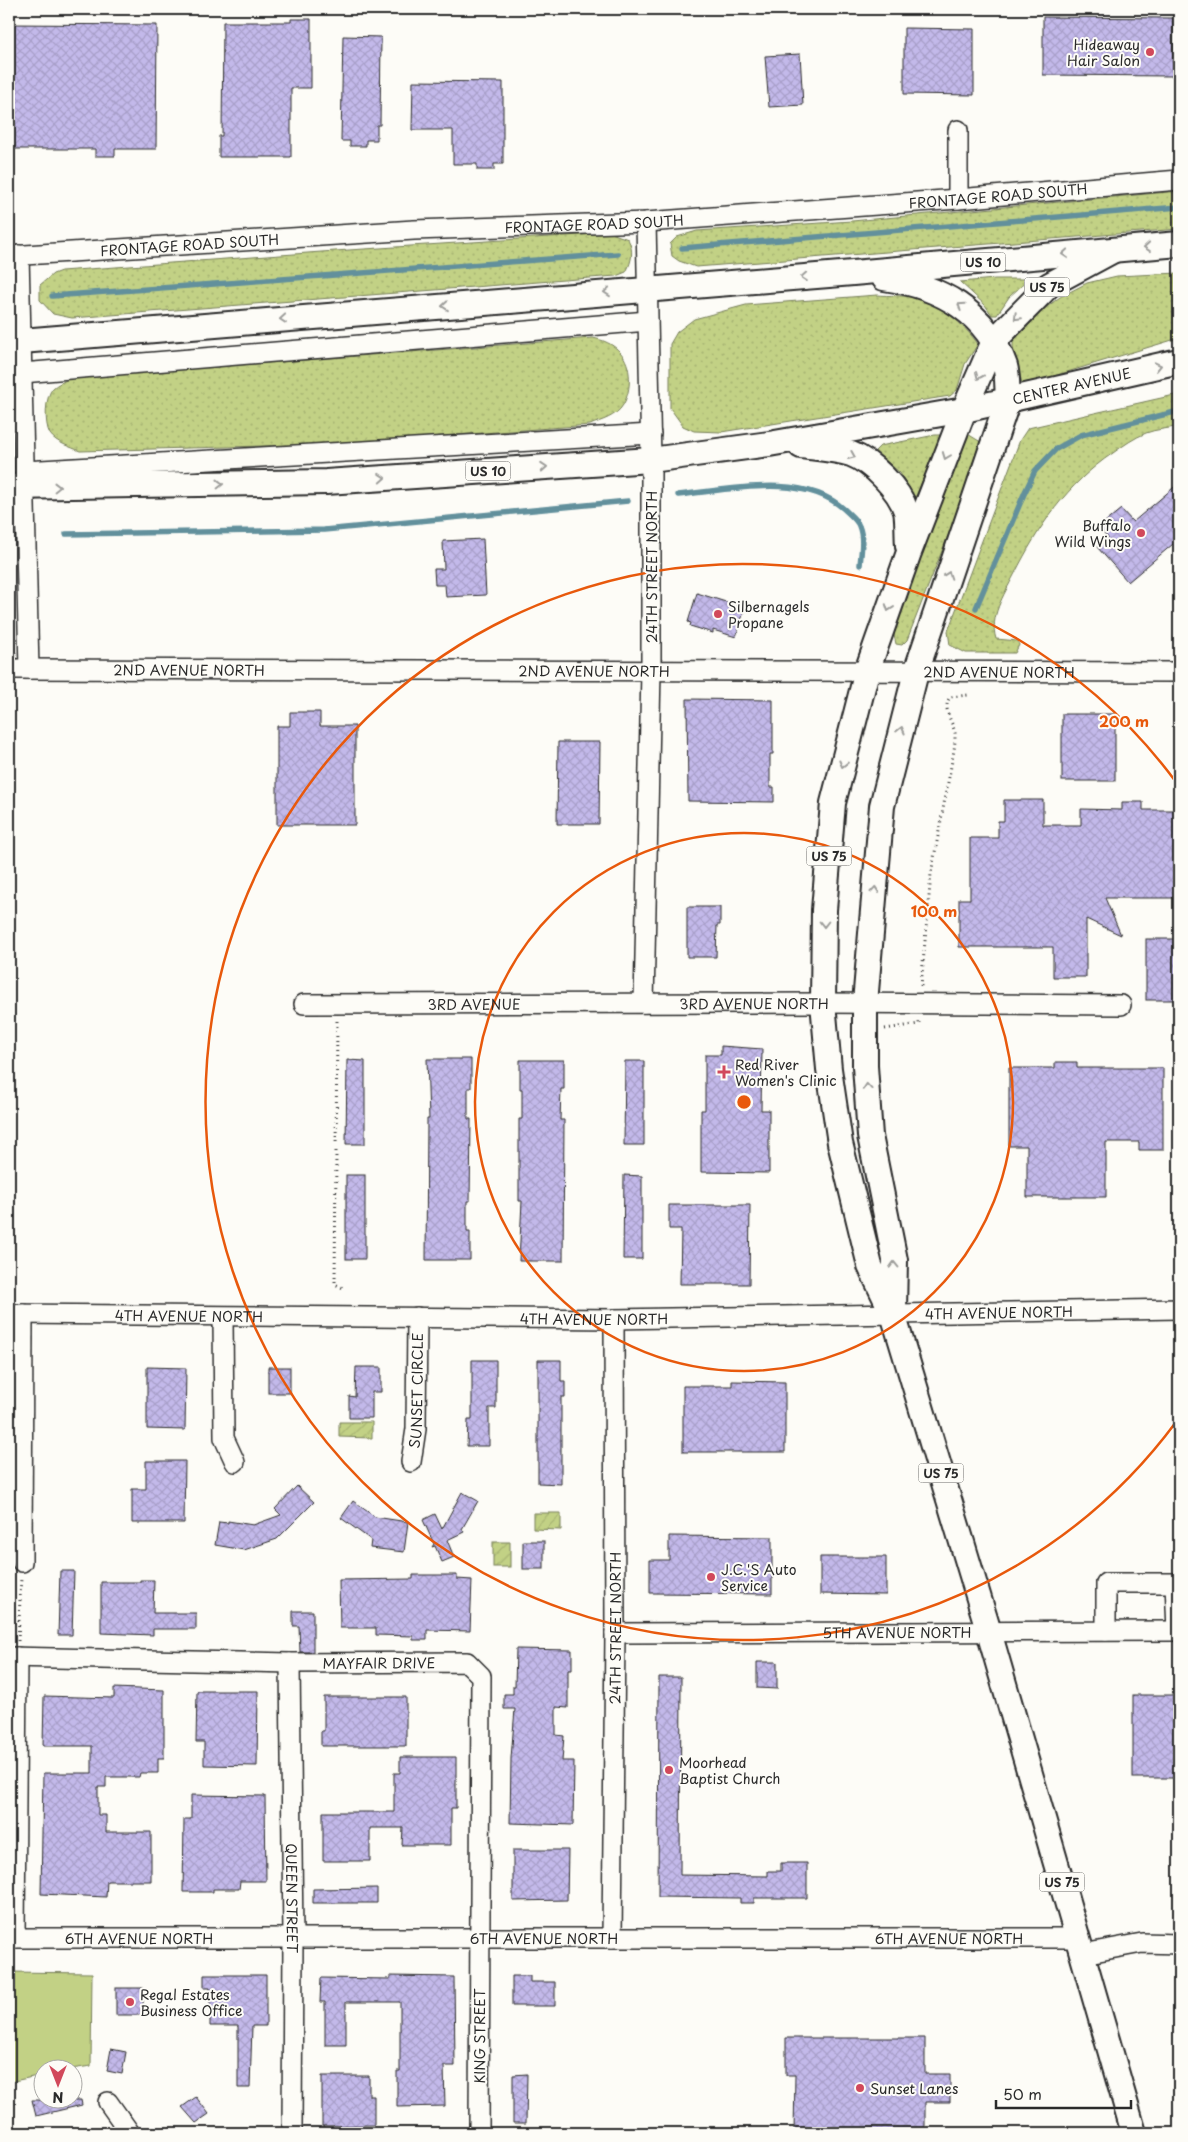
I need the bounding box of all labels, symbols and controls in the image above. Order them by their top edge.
place label: Hideaway Hair Salon [1067,34,1140,71]
marker: Hideaway Hair Salon [1144,46,1156,58]
street label: FRONTAGE ROAD SOUTH [908,177,1088,213]
street label: FRONTAGE ROAD SOUTH [504,209,684,237]
street label: FRONTAGE ROAD SOUTH [100,228,280,261]
one-way arrow [1142,241,1150,252]
one-way arrow [1061,248,1069,259]
road number: US 10 [960,252,1006,272]
one-way arrow [800,271,808,282]
road number: US 75 [1024,278,1070,296]
one-way arrow [603,287,611,298]
one-way arrow [441,300,449,311]
one-way arrow [957,303,967,312]
one-way arrow [1014,311,1023,320]
one-way arrow [279,313,287,324]
one-way arrow [1153,361,1162,372]
street label: CENTER AVENUE [1010,362,1133,409]
one-way arrow [974,371,985,380]
one-way arrow [847,450,856,460]
one-way arrow [942,451,952,460]
road number: US 10 [466,462,510,481]
one-way arrow [541,462,549,473]
one-way arrow [379,473,387,484]
one-way arrow [216,479,224,489]
one-way arrow [54,481,62,492]
street label: 24TH STREET NORTH [641,491,662,643]
place label: Buffalo Wild Wings [1054,515,1131,552]
marker: Buffalo Wild Wings [1135,527,1147,539]
one-way arrow [943,571,953,580]
place label: Silbernagels Propane [728,596,809,633]
one-way arrow [885,603,895,612]
marker: Silbernagels Propane [712,608,724,620]
street label: 2ND AVENUE NORTH [113,659,265,680]
street label: 2ND AVENUE NORTH [518,660,670,681]
street label: 2ND AVENUE NORTH [923,661,1075,682]
text: 200 m [1099,709,1149,732]
one-way arrow [895,726,906,735]
one-way arrow [838,759,849,768]
road number: US 75 [806,846,852,866]
one-way arrow [869,886,880,894]
text: 100 m [911,899,957,922]
one-way arrow [819,921,829,929]
street label: 3RD AVENUE NORTH [679,992,829,1014]
street label: 3RD AVENUE [427,993,521,1014]
place label: Red River Women's Clinic [735,1054,837,1091]
marker: Red River Women's Clinic [717,1065,731,1079]
one-way arrow [861,1083,872,1091]
centre of rings [735,1093,753,1111]
one-way arrow [889,1261,900,1269]
street label: 4TH AVENUE NORTH [925,1300,1073,1324]
street label: 4TH AVENUE NORTH [115,1304,263,1327]
street label: 4TH AVENUE NORTH [520,1308,668,1330]
street label: SUNSET CIRCLE [403,1332,427,1450]
road number: US 75 [918,1464,964,1482]
street label: 24TH STREET NORTH [604,1552,626,1704]
place label: J.C.'S Auto Service [721,1559,797,1596]
marker: J.C.'S Auto Service [705,1571,717,1583]
street label: 5TH AVENUE NORTH [822,1621,972,1643]
street label: MAYFAIR DRIVE [322,1652,436,1673]
place label: Moorhead Baptist Church [679,1752,780,1789]
marker: Moorhead Baptist Church [663,1764,675,1776]
street label: QUEEN STREET [281,1843,304,1953]
road number: US 75 [1040,1872,1084,1891]
street label: 6TH AVENUE NORTH [65,1928,213,1949]
street label: 6TH AVENUE NORTH [470,1928,618,1949]
street label: 6TH AVENUE NORTH [875,1928,1023,1949]
place label: Regal Estates Business Office [140,1984,243,2021]
street label: KING STREET [469,1988,490,2084]
marker: Regal Estates Business Office [124,1996,136,2008]
north arrow [32,2060,82,2110]
scale bar [996,2077,1130,2109]
place label: Sunset Lanes [870,2078,958,2099]
marker: Sunset Lanes [854,2082,866,2094]
text: 50 m [1003,2082,1042,2105]
text: N [52,2087,64,2108]

